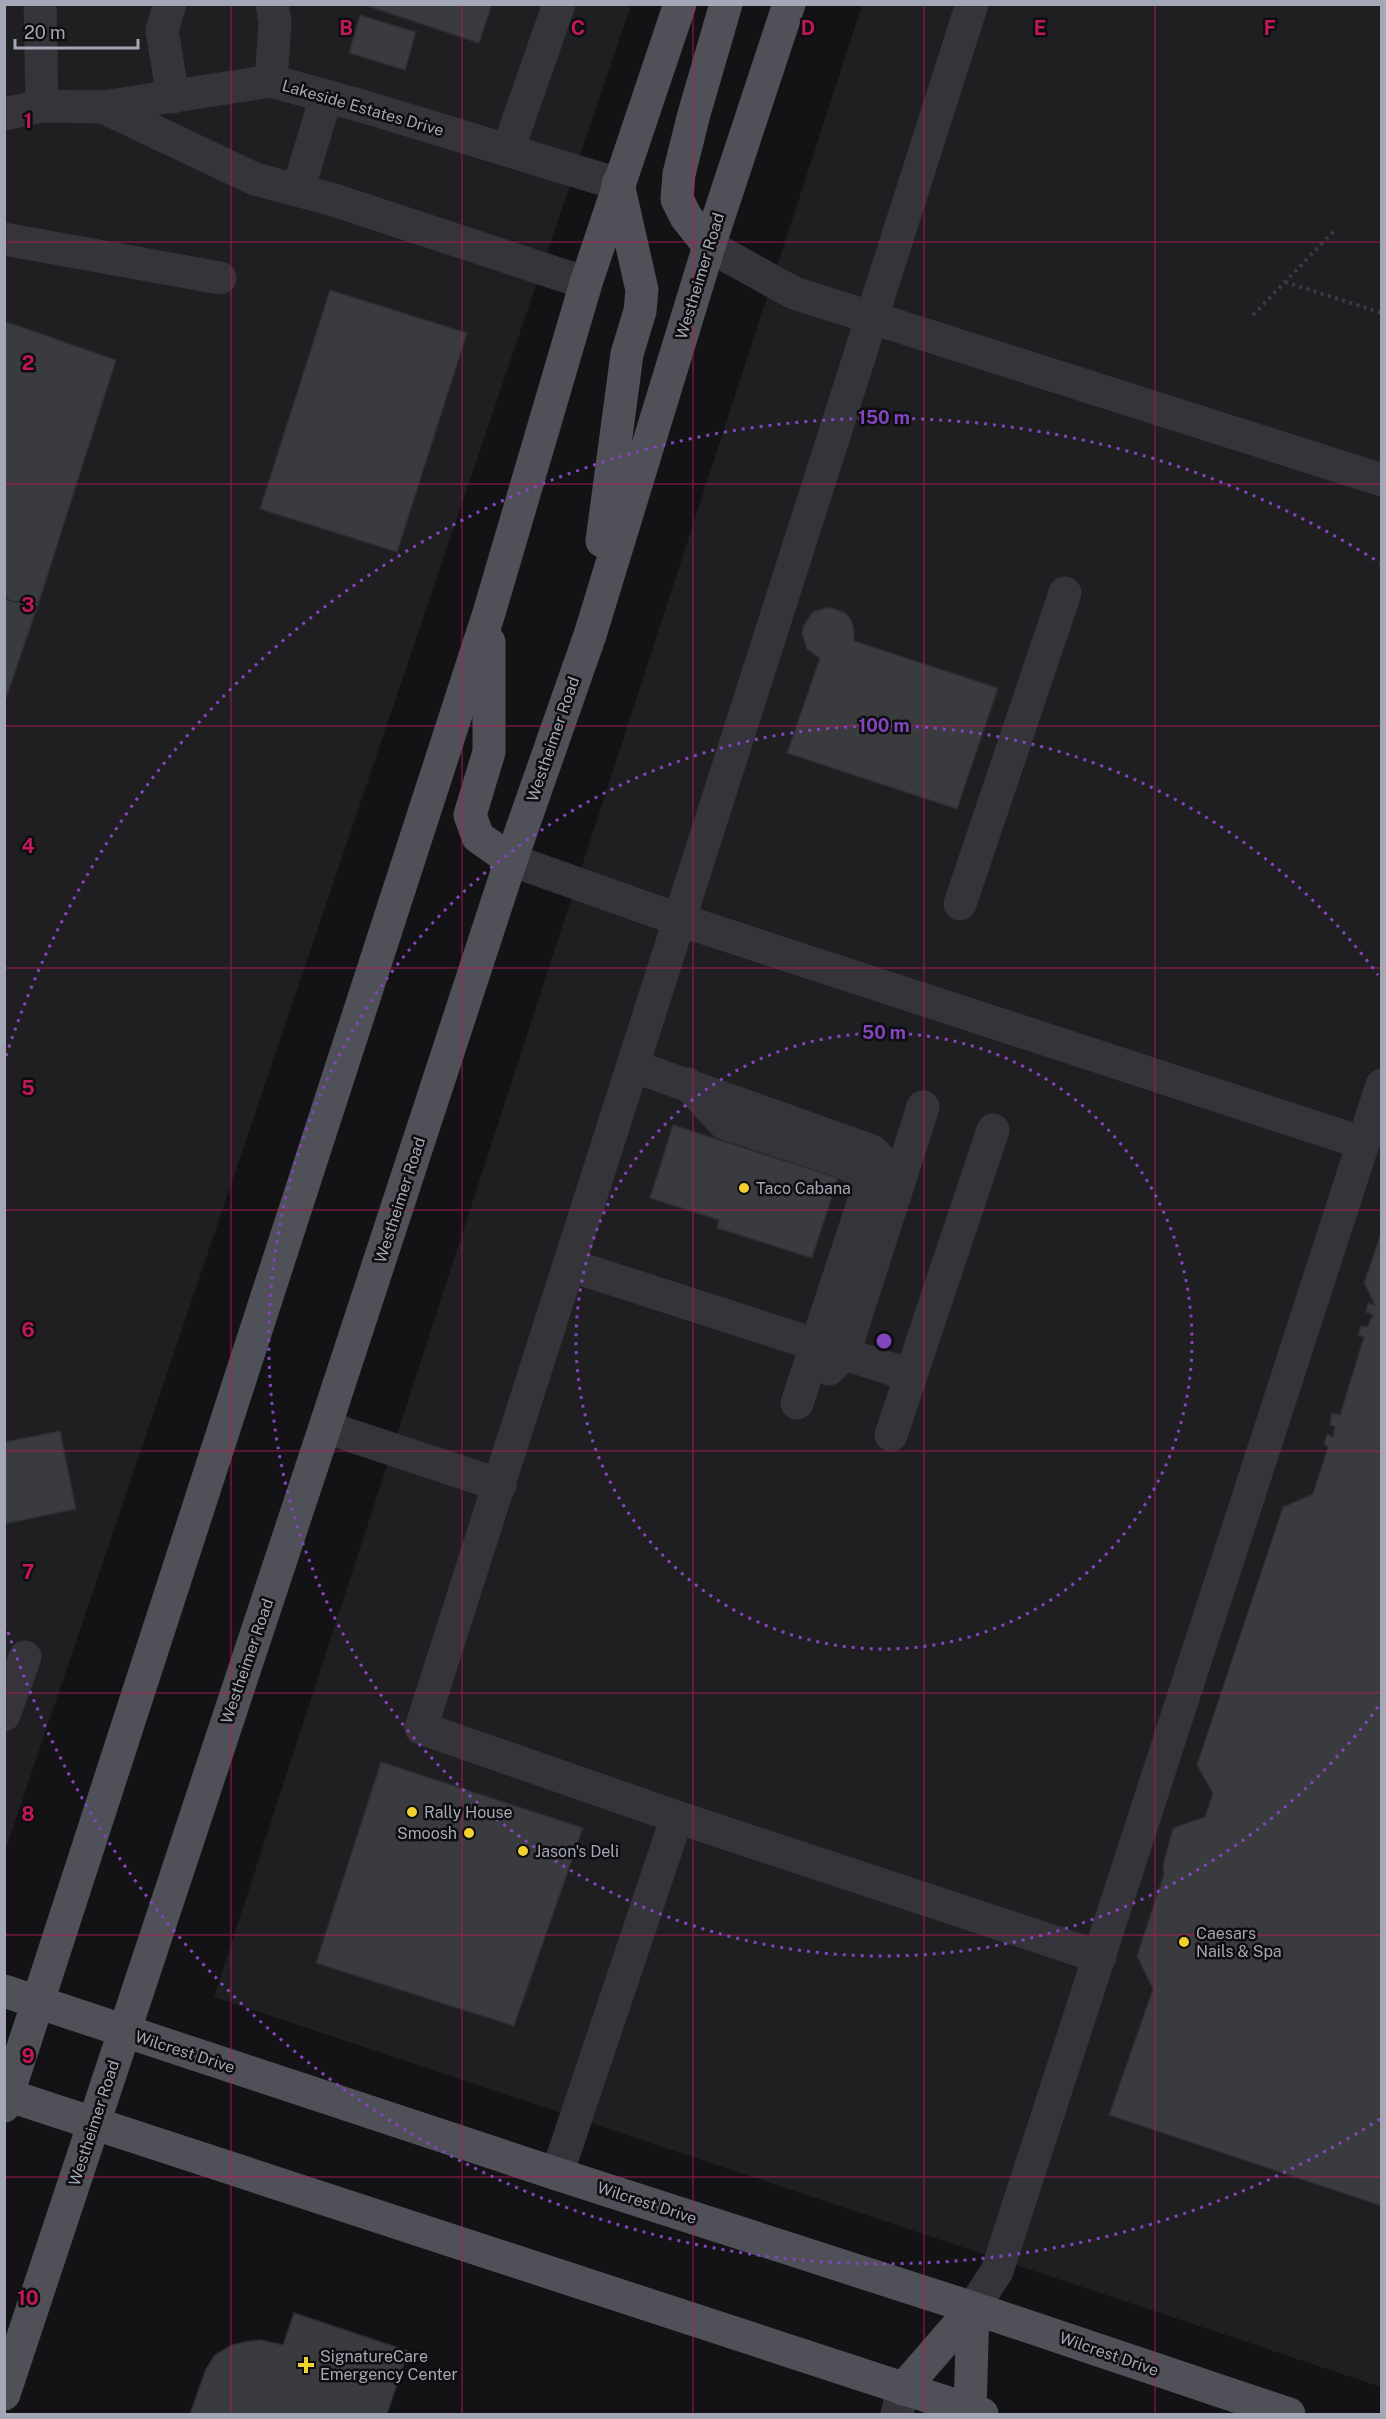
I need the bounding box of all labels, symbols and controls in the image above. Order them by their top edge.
scale bar [15,12,138,50]
text: B [339,16,353,40]
text: C [571,16,585,40]
text: D [801,16,815,40]
text: E [1034,16,1046,40]
text: F [1264,16,1276,40]
text: 20 m [24,22,66,43]
street label: Lakeside Estates Drive [280,76,446,140]
text: 1 [24,109,32,133]
street label: Westheimer Road [672,211,728,341]
text: 2 [22,351,34,375]
text: 150 m [858,407,910,428]
text: 3 [21,593,35,617]
street label: Westheimer Road [523,674,583,804]
text: 100 m [858,715,910,736]
text: 4 [21,834,35,858]
text: 50 m [862,1022,906,1043]
text: 5 [21,1076,35,1100]
street label: Westheimer Road [371,1135,429,1265]
place label: Taco Cabana [756,1179,851,1198]
marker: Taco Cabana [737,1181,751,1195]
text: 6 [21,1318,35,1342]
centre of rings [874,1331,894,1351]
text: 7 [22,1560,34,1584]
street label: Westheimer Road [217,1596,277,1726]
text: 8 [21,1802,35,1826]
place label: Rally House [424,1803,513,1822]
marker: Rally House [405,1805,419,1819]
place label: Smoosh [397,1824,457,1843]
marker: Smoosh [462,1826,476,1840]
place label: Jason's Deli [535,1842,619,1861]
marker: Jason's Deli [516,1844,530,1858]
place label: Caesars Nails & Spa [1196,1924,1282,1961]
marker: Caesars Nails & Spa [1177,1935,1191,1949]
street label: Wilcrest Drive [133,2027,237,2077]
text: 9 [21,2044,35,2068]
street label: Westheimer Road [65,2058,123,2188]
street label: Wilcrest Drive [595,2178,699,2228]
text: 10 [17,2286,39,2310]
street label: Wilcrest Drive [1057,2328,1161,2380]
place label: SignatureCare Emergency Center [320,2347,458,2384]
marker: SignatureCare Emergency Center [297,2356,315,2374]

